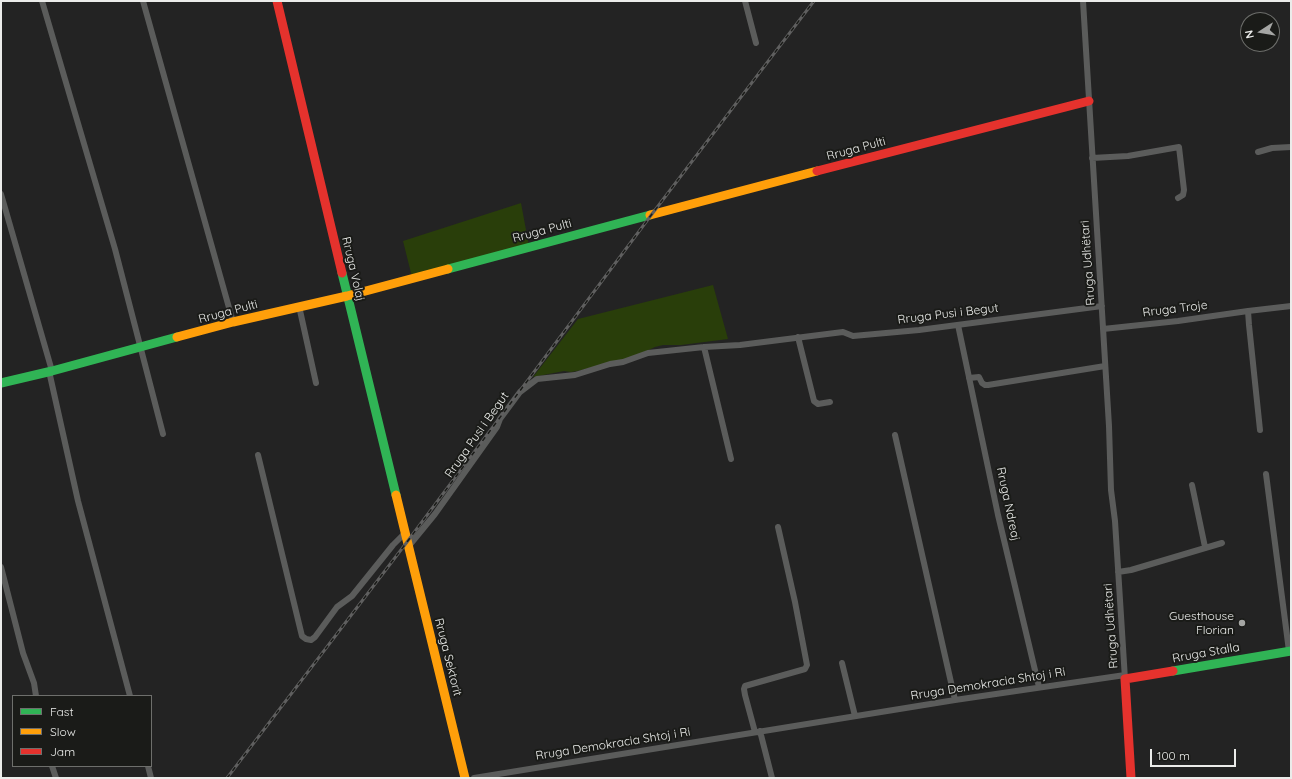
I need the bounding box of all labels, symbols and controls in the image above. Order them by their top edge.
north arrow [1240,12,1280,52]
text: N [1242,29,1257,40]
street label: Rruga Pulti [825,134,887,164]
street label: Rruga Pulti [511,216,573,246]
street label: Rruga Udhëtari [1078,220,1098,306]
street label: Rruga Volaj [339,235,367,303]
street label: Rruga Pulti [197,297,259,327]
street label: Rruga Troje [1142,298,1208,320]
street label: Rruga Pusi i Begut [897,301,999,327]
street label: Rruga Pusi i Begut [442,389,512,481]
street label: Rruga Ndreaj [993,466,1023,542]
street label: Rruga Udhëtari [1101,583,1121,669]
place label: Guesthouse Florian [1169,609,1234,637]
street label: Rruga Sektorit [431,617,465,697]
marker: Guesthouse Florian [1237,618,1247,628]
street label: Rruga Stalla [1171,640,1241,666]
street label: Rruga Demokracia Shtoj i Ri [910,665,1066,703]
legend [12,695,152,767]
text: Fast [50,704,74,719]
text: Slow [50,724,76,739]
street label: Rruga Demokracia Shtoj i Ri [535,725,691,763]
scale bar [1152,741,1238,767]
text: Jam [50,744,75,759]
text: 100 m [1157,748,1190,763]

